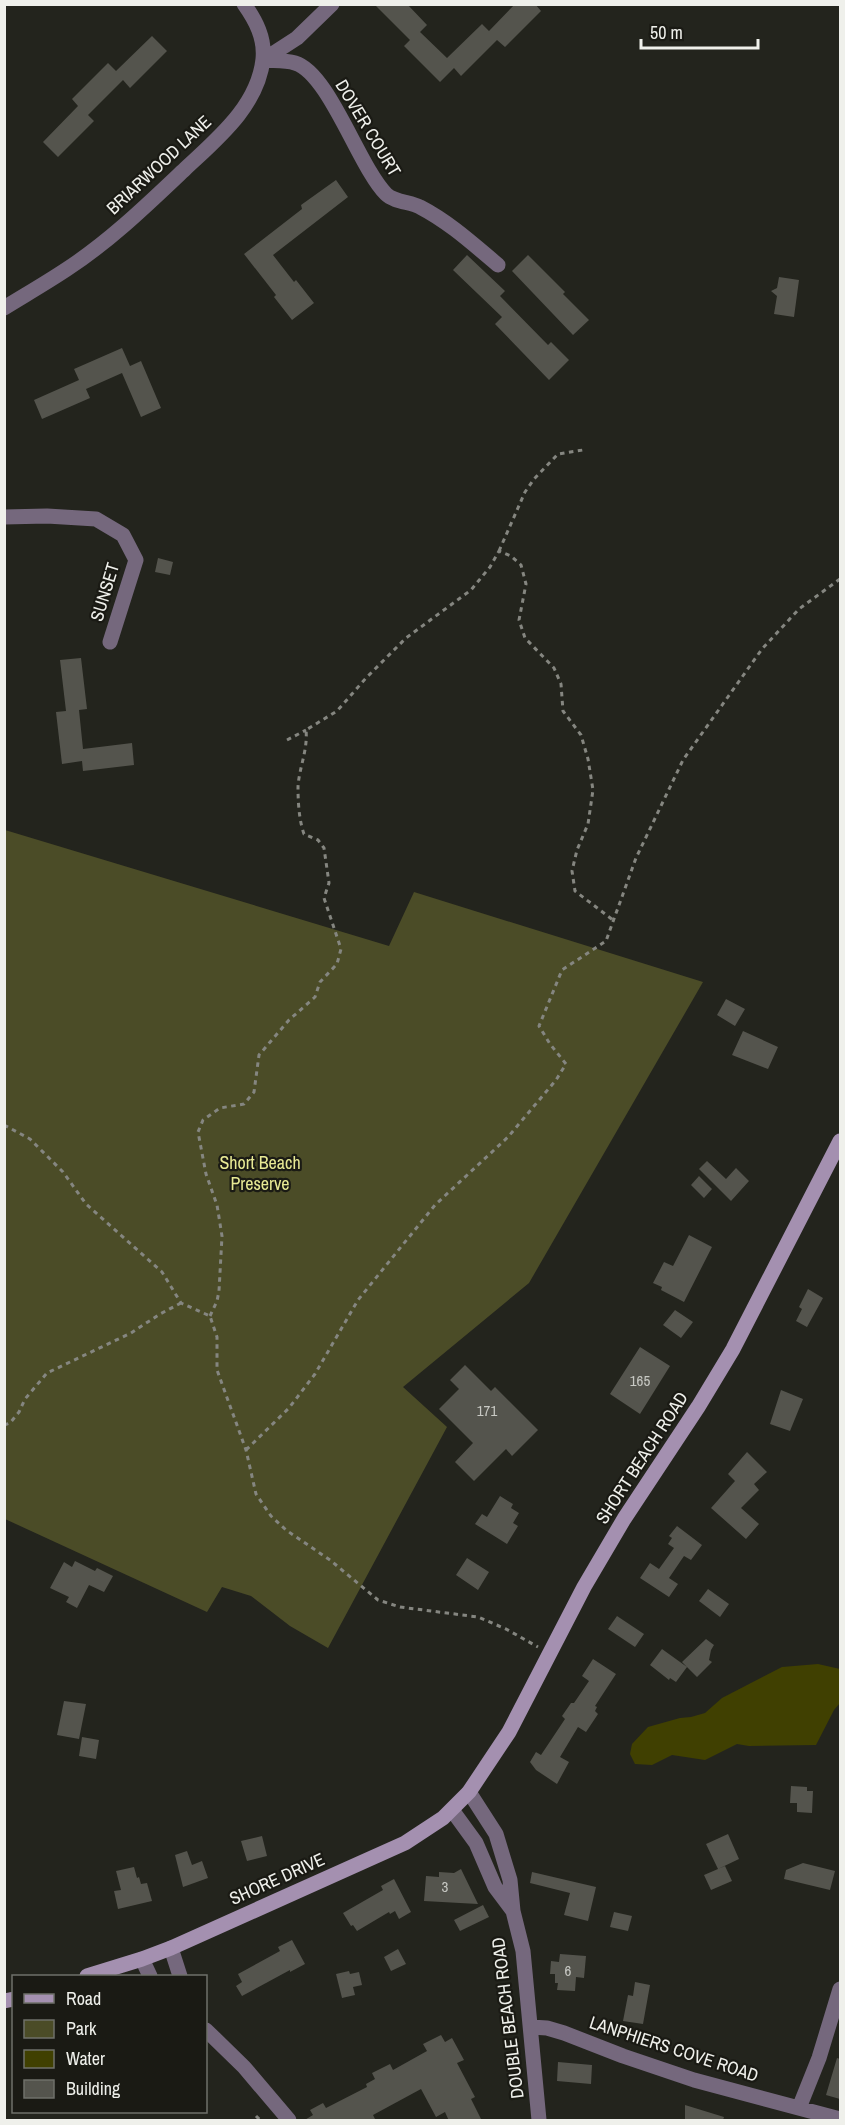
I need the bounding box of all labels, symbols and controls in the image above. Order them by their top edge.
scale bar [641,12,758,50]
text: 50 m [650,20,683,45]
street label: DOVER COURT [330,75,407,181]
street label: BRIARWOOD LANE [101,109,217,220]
street label: SUNSET [84,560,125,624]
park label: Short Beach Preserve [219,1150,301,1196]
house number: 165 [630,1370,650,1391]
street label: SHORT BEACH ROAD [589,1387,694,1529]
house number: 171 [477,1400,497,1421]
street label: SHORE DRIVE [225,1846,328,1911]
house number: 3 [442,1876,449,1897]
street label: DOUBLE BEACH ROAD [485,1936,530,2100]
house number: 6 [565,1960,572,1981]
legend [12,1975,207,2113]
text: Road [66,1986,101,2011]
street label: LANPHIERS COVE ROAD [586,2009,762,2088]
text: Park [66,2016,97,2041]
text: Water [66,2046,105,2071]
text: Building [66,2076,121,2101]

